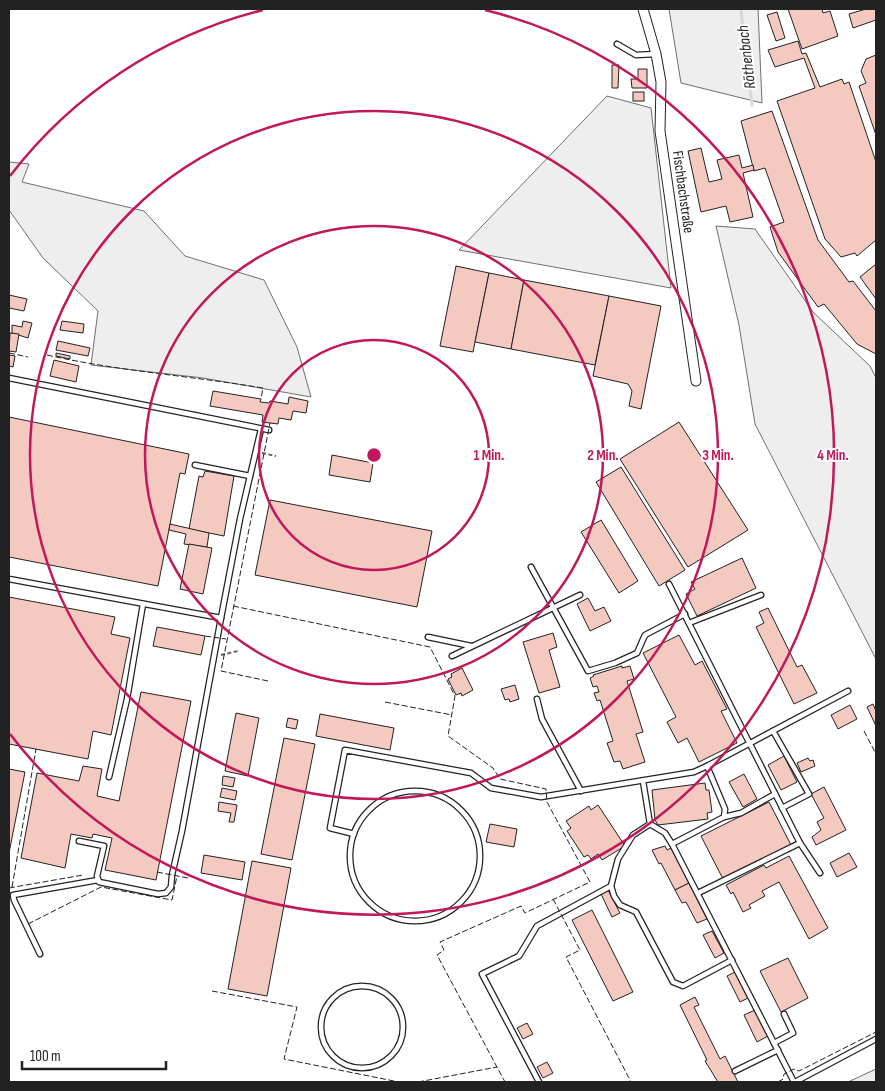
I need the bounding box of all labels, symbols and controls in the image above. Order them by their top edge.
water label: Röthenbach [734,24,760,90]
street label: Fischbachstraße [668,150,698,234]
centre of rings [365,446,383,464]
text: 1 Min. [474,446,504,465]
text: 2 Min. [587,446,619,465]
text: 3 Min. [702,446,734,465]
text: 4 Min. [817,446,849,465]
scale bar [22,1038,166,1070]
text: 100 m [30,1047,61,1066]

